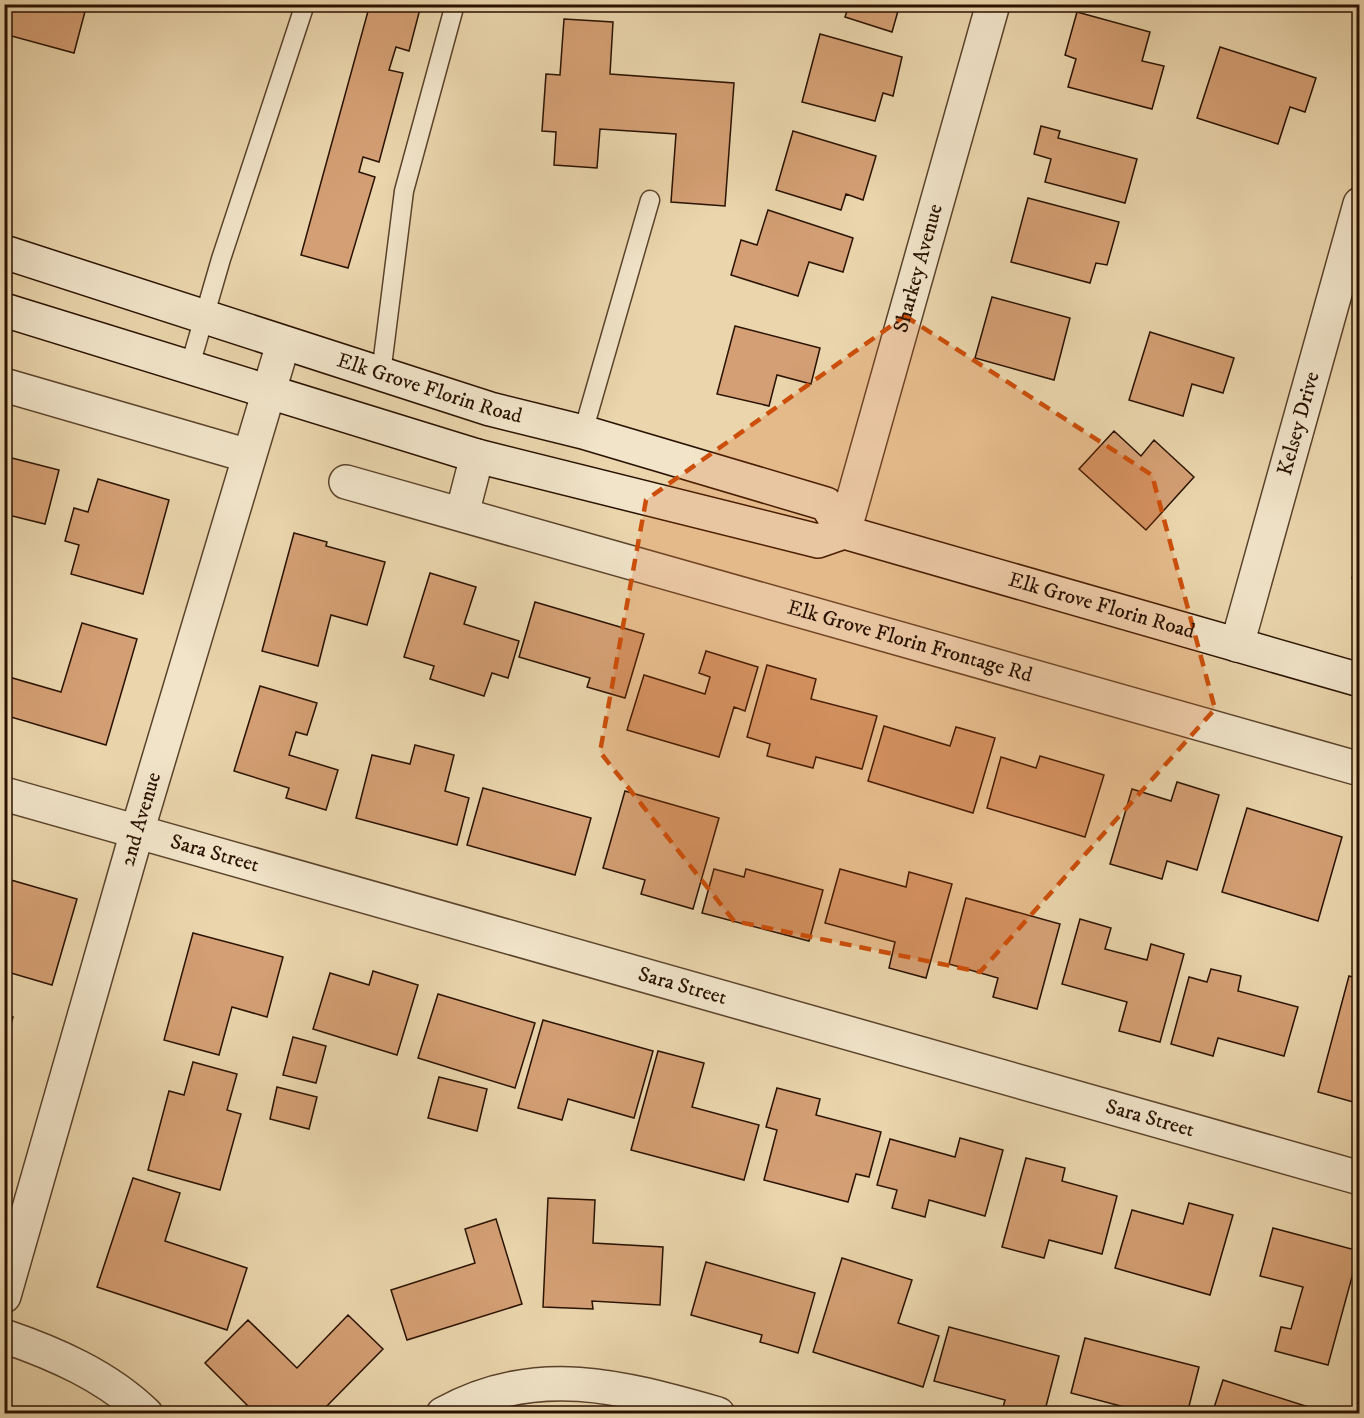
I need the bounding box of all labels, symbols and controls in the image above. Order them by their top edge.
street label: Sharkey Avenue [888,201,949,336]
street label: Elk Grove Florin Road [334,347,525,430]
street label: Kelsey Drive [1272,368,1326,478]
street label: Elk Grove Florin Road [1005,567,1198,645]
street label: Elk Grove Florin Frontage Rd [784,595,1036,689]
street label: 2nd Avenue [115,769,167,869]
street label: Sara Street [167,829,262,879]
street label: Sara Street [635,961,730,1011]
street label: Sara Street [1103,1094,1197,1143]

